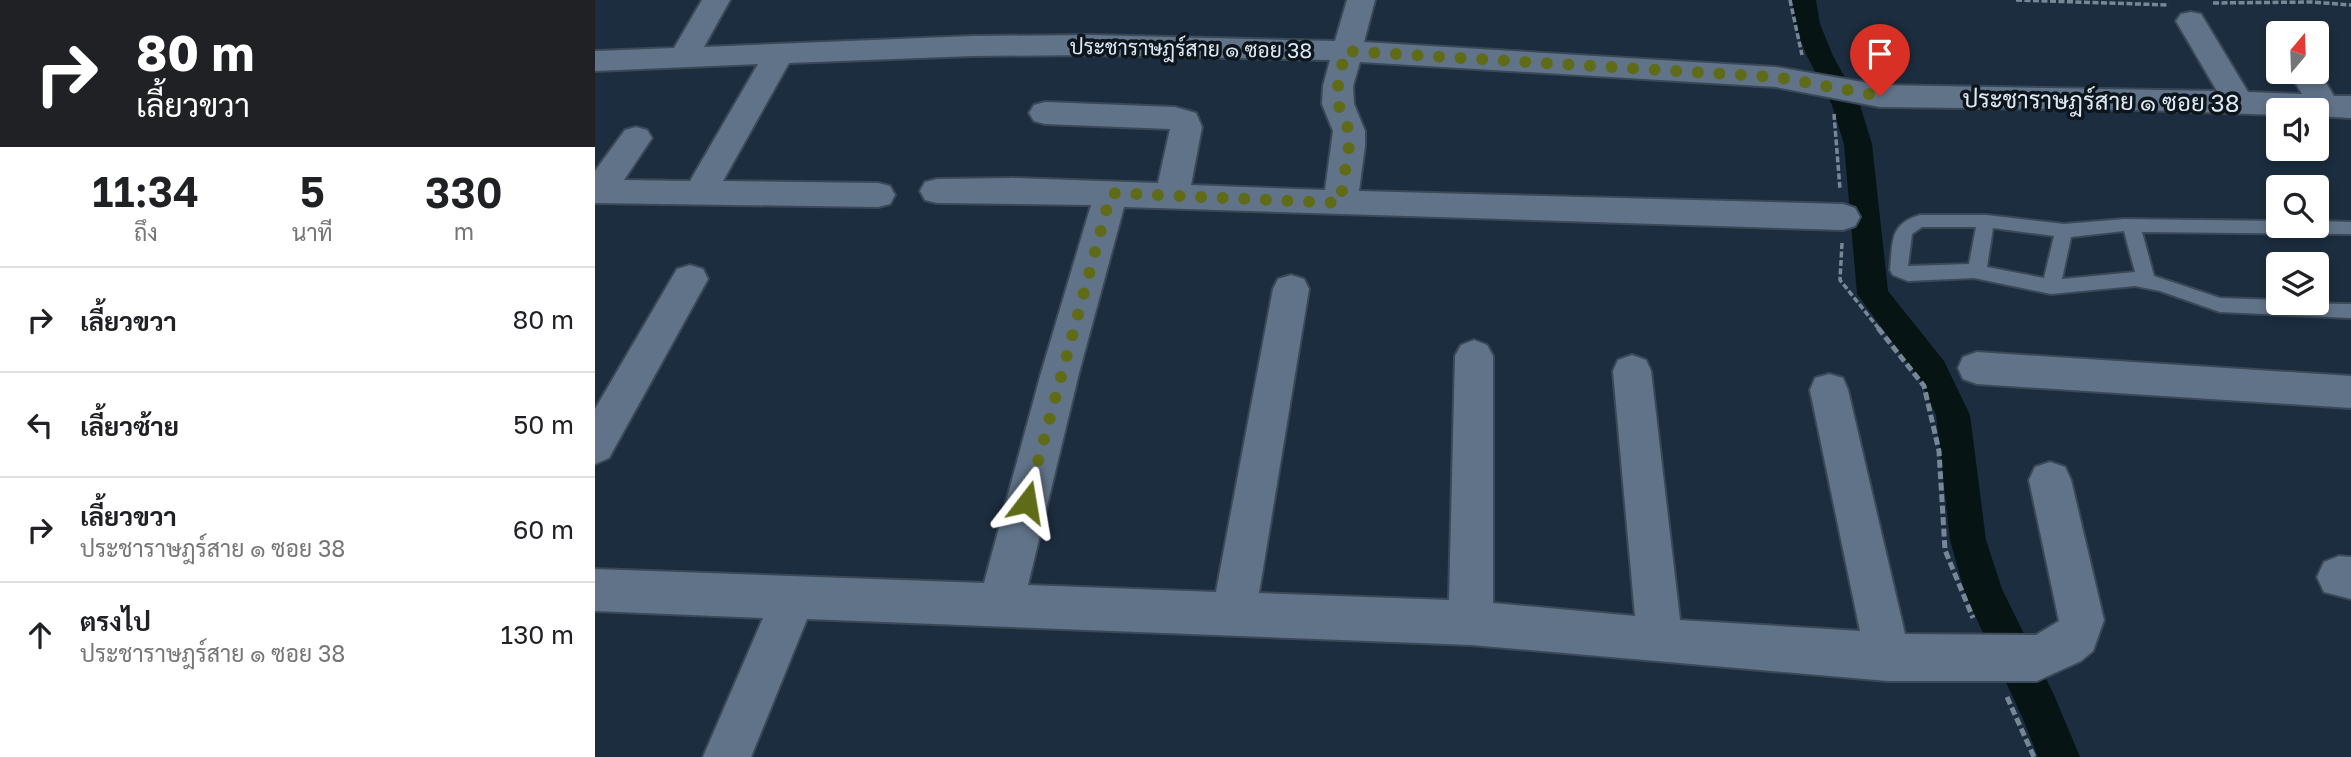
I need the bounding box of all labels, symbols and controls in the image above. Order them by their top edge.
north arrow [2266,21,2329,84]
map controls [2266,21,2329,315]
text: 80 m [136,23,254,82]
pin [1850,24,1910,96]
icon: right [21,28,112,119]
street label: ประชาราษฎร์สาย ๑ ซอย 38 [1070,33,1312,65]
icon: arrive [1861,35,1899,73]
street label: ประชาราษฎร์สาย ๑ ซอย 38 [1962,83,2240,120]
text: เลี้ยวขวา [136,86,250,124]
button: sound [2266,98,2329,161]
text: 11:34 [92,166,199,216]
text: 5 [300,166,325,216]
text: 330 [425,167,503,217]
button: search [2266,175,2329,238]
text: m [454,217,474,245]
text: ถึง [134,218,158,246]
text: นาที [292,218,333,246]
button: layers [2266,252,2329,315]
icon: right [21,301,59,339]
text: 80 m [513,304,574,335]
text: เลี้ยวขวา [80,306,177,337]
icon: left [21,406,59,444]
text: 50 m [513,409,574,440]
text: เลี้ยวซ้าย [80,411,179,442]
position arrow [990,465,1064,539]
text: เลี้ยวขวา [80,501,177,532]
icon: right [21,511,59,549]
text: 60 m [513,514,574,545]
text: ประชาราษฎร์สาย ๑ ซอย 38 [80,534,345,562]
text: ตรงไป [80,606,151,637]
icon: ahead [21,616,59,654]
text: 130 m [501,619,574,650]
text: ประชาราษฎร์สาย ๑ ซอย 38 [80,639,345,667]

